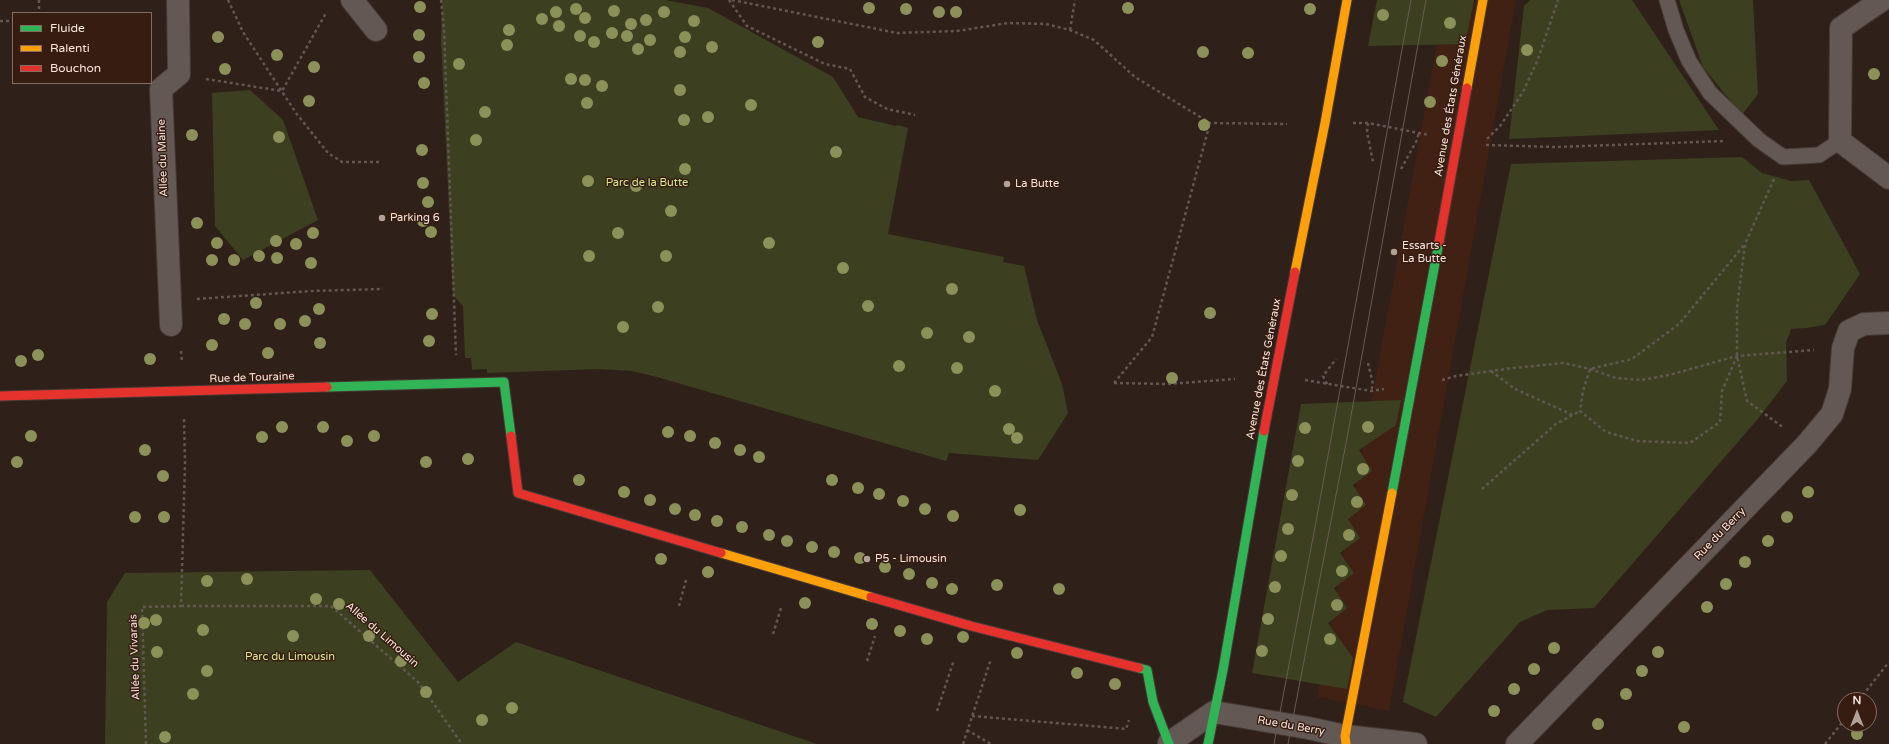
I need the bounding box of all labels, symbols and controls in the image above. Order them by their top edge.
legend [12,12,152,84]
text: Fluide [50,21,85,35]
street label: Avenue des États Généraux [1432,34,1470,178]
text: Ralenti [50,41,90,55]
text: Bouchon [50,61,101,75]
street label: Allée du Maine [155,119,171,197]
park label: Parc de la Butte [606,176,688,190]
place label: La Butte [1015,177,1059,191]
marker: La Butte [1002,179,1012,189]
place label: Parking 6 [390,211,440,225]
marker: Parking 6 [377,213,387,223]
place label: Essarts - La Butte [1402,239,1447,265]
marker: Essarts - La Butte [1389,247,1399,257]
street label: Avenue des États Généraux [1244,297,1284,441]
street label: Rue de Touraine [209,370,295,386]
street label: Rue du Berry [1692,505,1748,563]
place label: P5 - Limousin [875,552,947,566]
marker: P5 - Limousin [862,554,872,564]
street label: Allée du Limousin [343,600,421,670]
street label: Allée du Vivarais [127,614,143,700]
park label: Parc du Limousin [245,650,335,664]
north arrow [1837,692,1877,732]
text: N [1853,694,1861,707]
street label: Rue du Berry [1256,714,1326,738]

